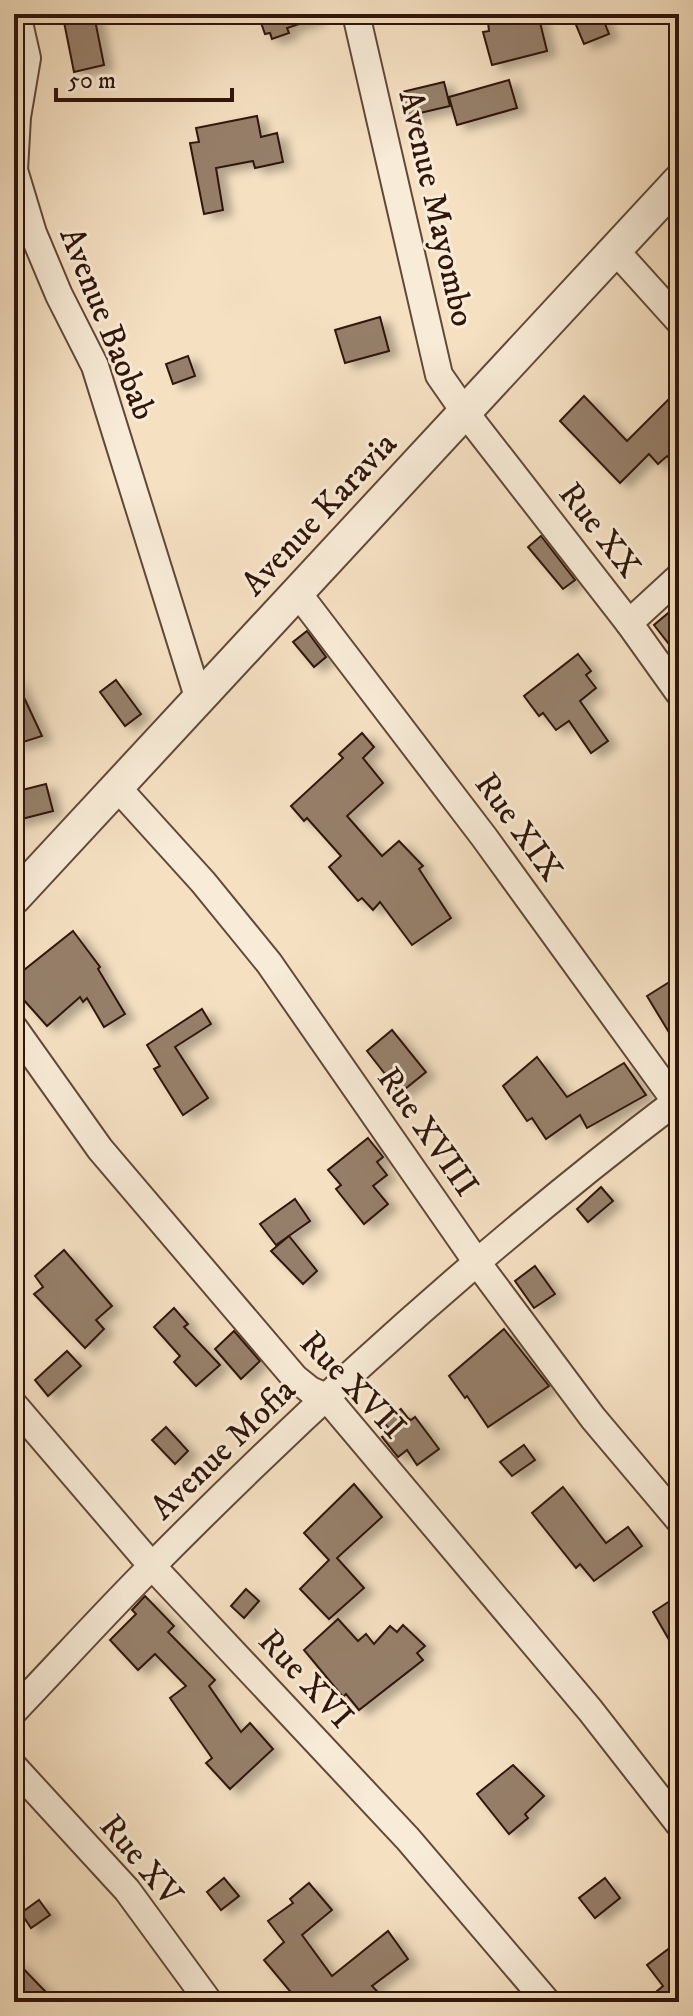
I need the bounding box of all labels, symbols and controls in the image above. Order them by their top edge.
scale bar [56,52,232,102]
text: 50 m [68,66,116,96]
street label: Avenue Mayombo [388,86,484,331]
street label: Avenue Baobab [49,221,165,426]
street label: Avenue Karavia [233,423,406,605]
street label: Rue XX [549,474,650,587]
street label: Rue XIX [465,765,572,890]
street label: Rue XVIII [368,1059,487,1205]
street label: Rue XVII [291,1322,414,1448]
street label: Avenue Mofia [142,1369,305,1529]
street label: Rue XVI [249,1621,362,1738]
street label: Rue XV [90,1806,192,1916]

